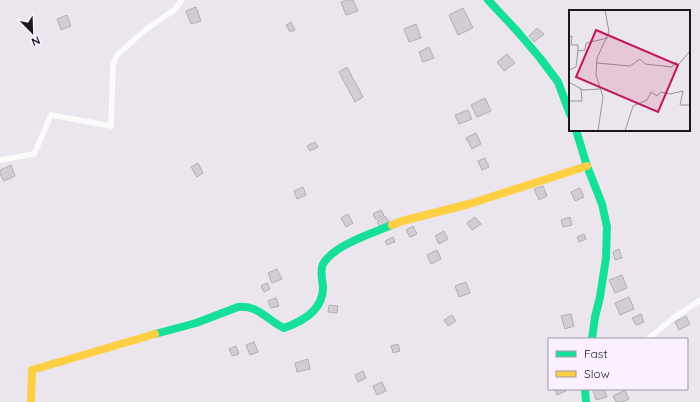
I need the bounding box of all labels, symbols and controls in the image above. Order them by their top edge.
inset map [569,10,690,131]
north arrow [12,12,52,52]
text: N [29,33,42,49]
legend [548,338,688,390]
text: Fast [584,346,608,361]
text: Slow [584,366,610,381]

